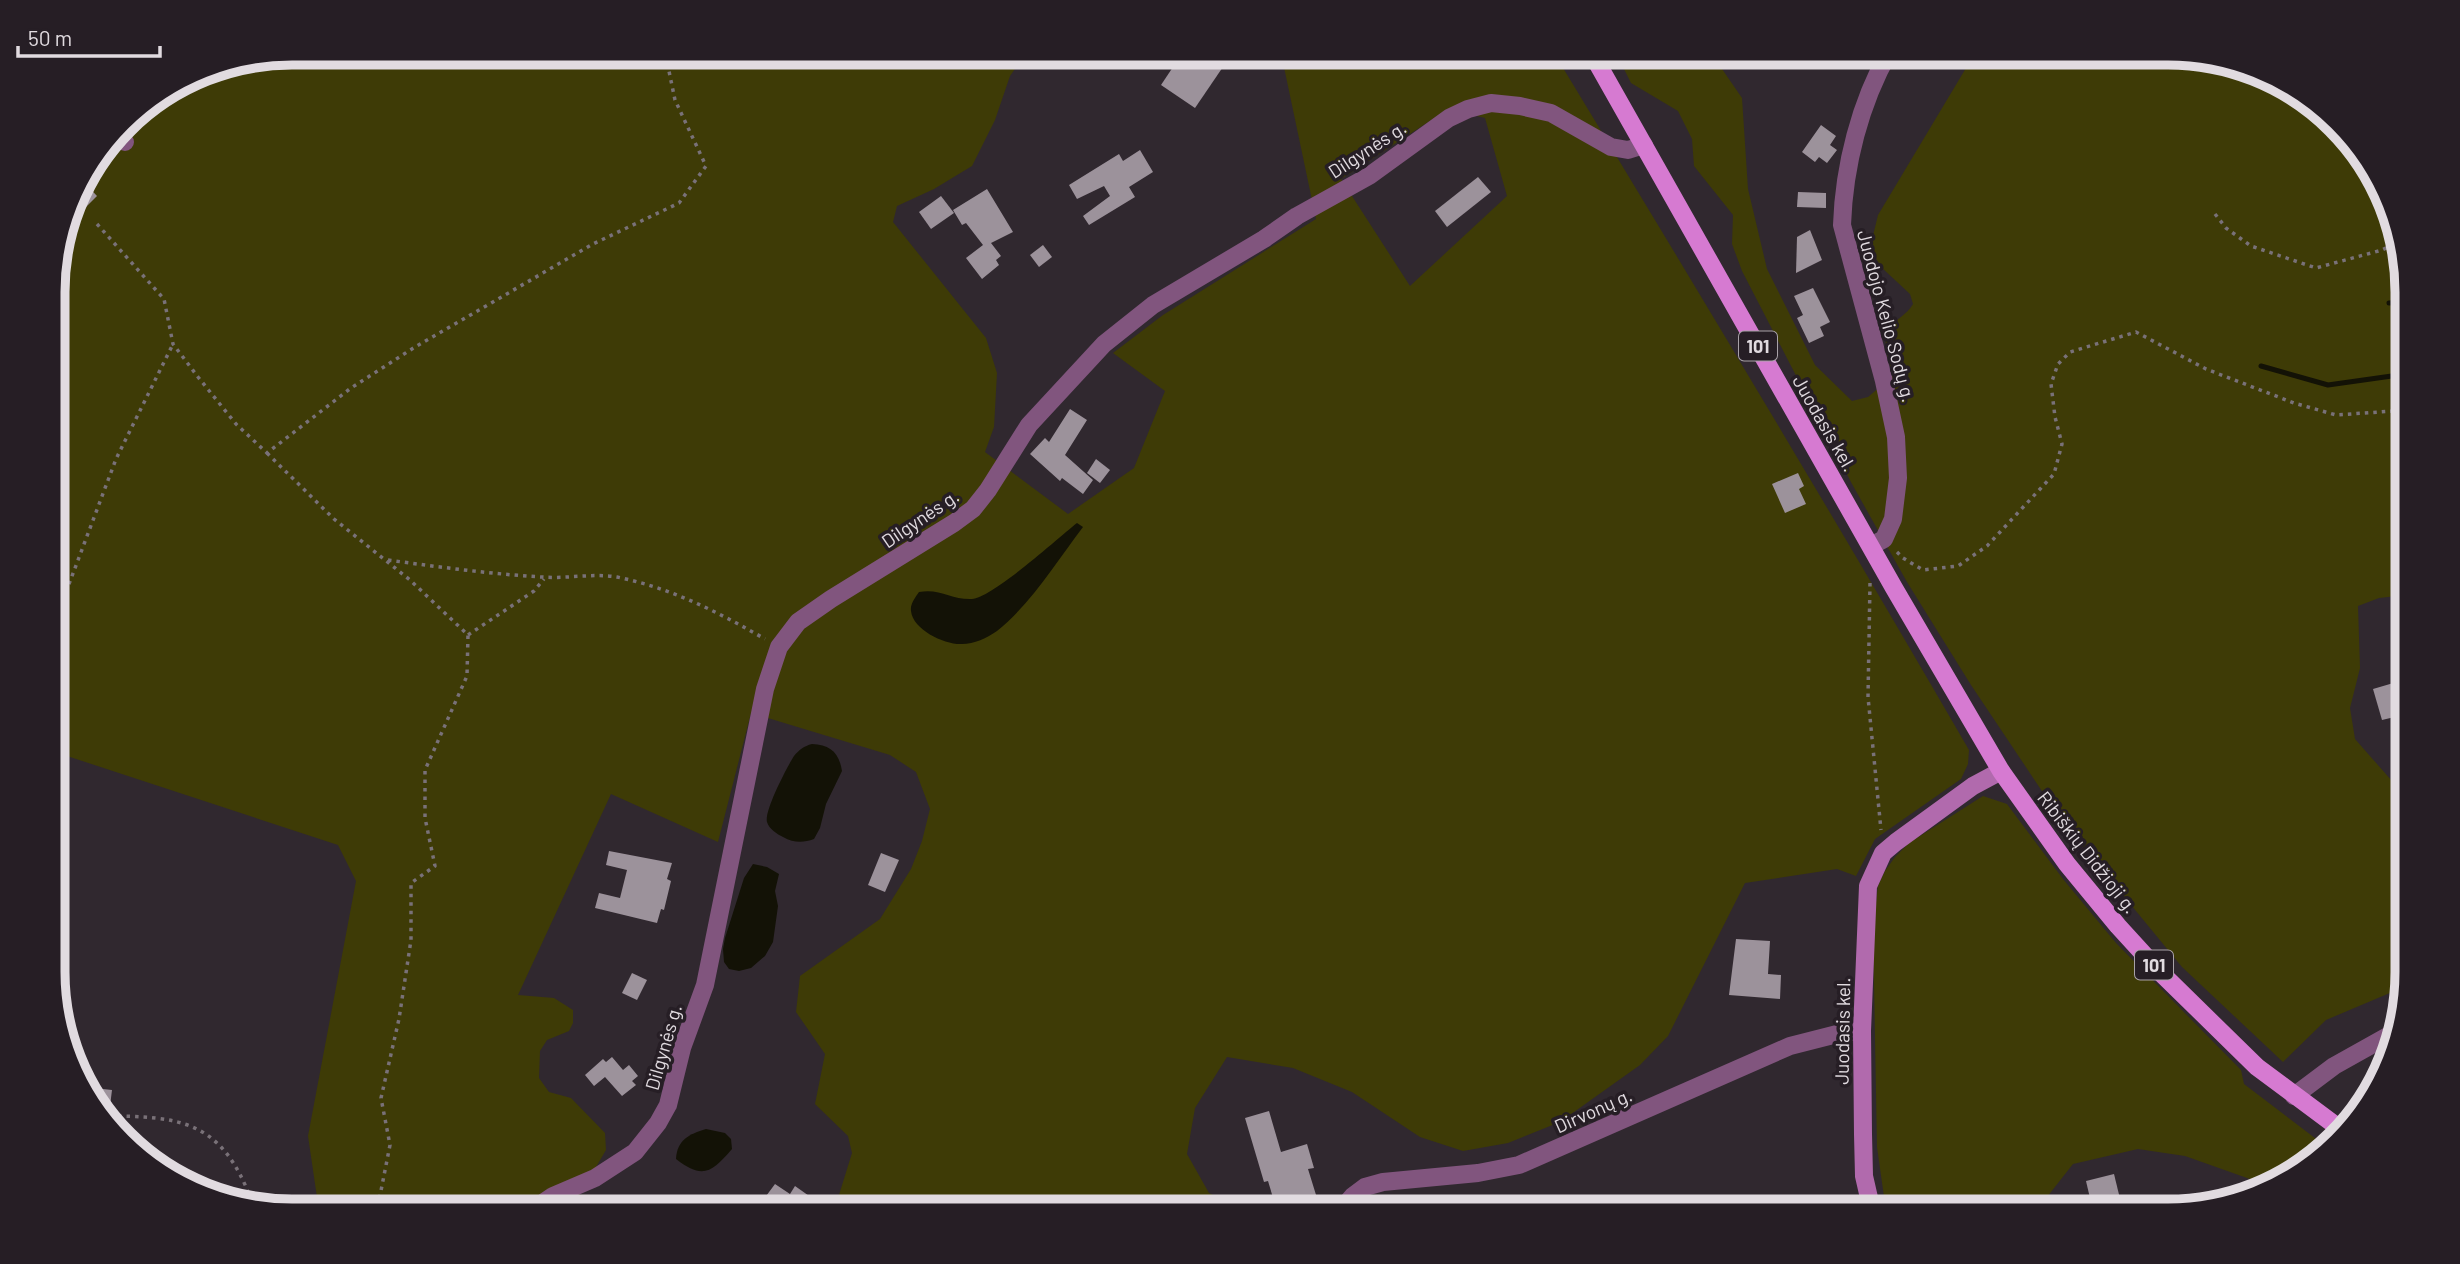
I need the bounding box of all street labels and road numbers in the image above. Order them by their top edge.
street label: Dilgynės g. [1324,115,1410,183]
street label: Juodojo Kelio Sodų g. [1853,227,1921,405]
road number: 101 [1739,332,1777,360]
street label: Juodasis kel. [1788,371,1862,475]
street label: Dilgynės g. [877,484,963,552]
street label: Ribiškių Didžioji g. [2033,786,2143,918]
road number: 101 [2135,950,2173,980]
street label: Juodasis kel. [1830,977,1854,1085]
street label: Dilgynės g. [640,1001,686,1093]
street label: Dirvonų g. [1550,1083,1636,1137]

